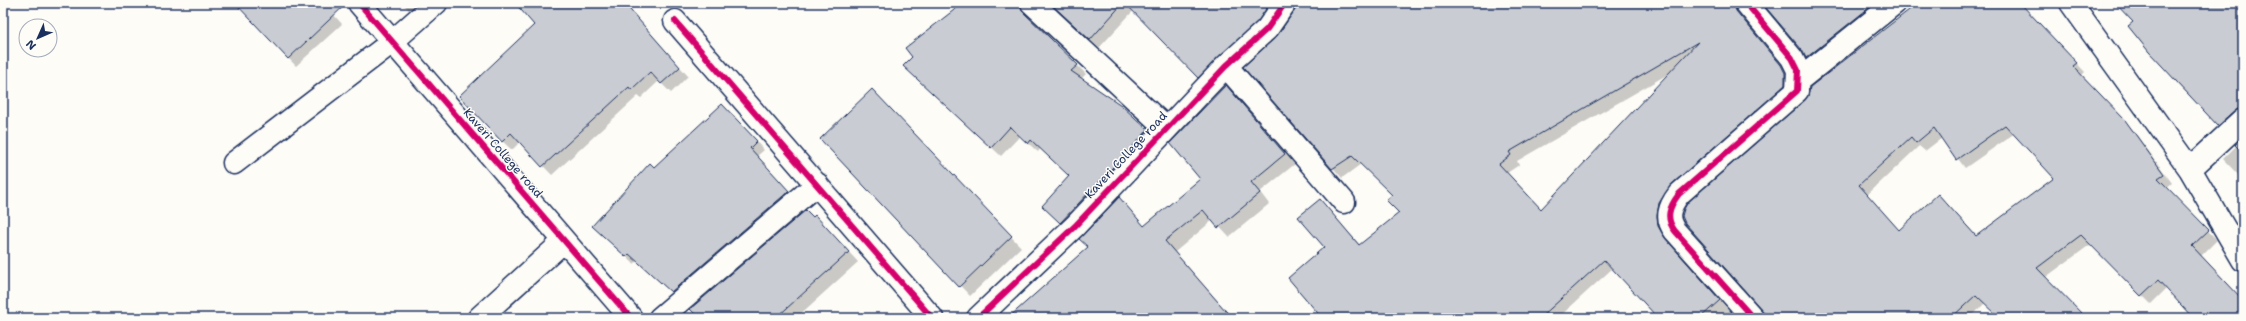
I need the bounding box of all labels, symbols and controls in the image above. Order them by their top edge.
north arrow [18,18,58,58]
text: N [23,36,40,53]
street label: Kaveri College road [460,105,547,201]
street label: Kaveri College road [1081,108,1171,202]

